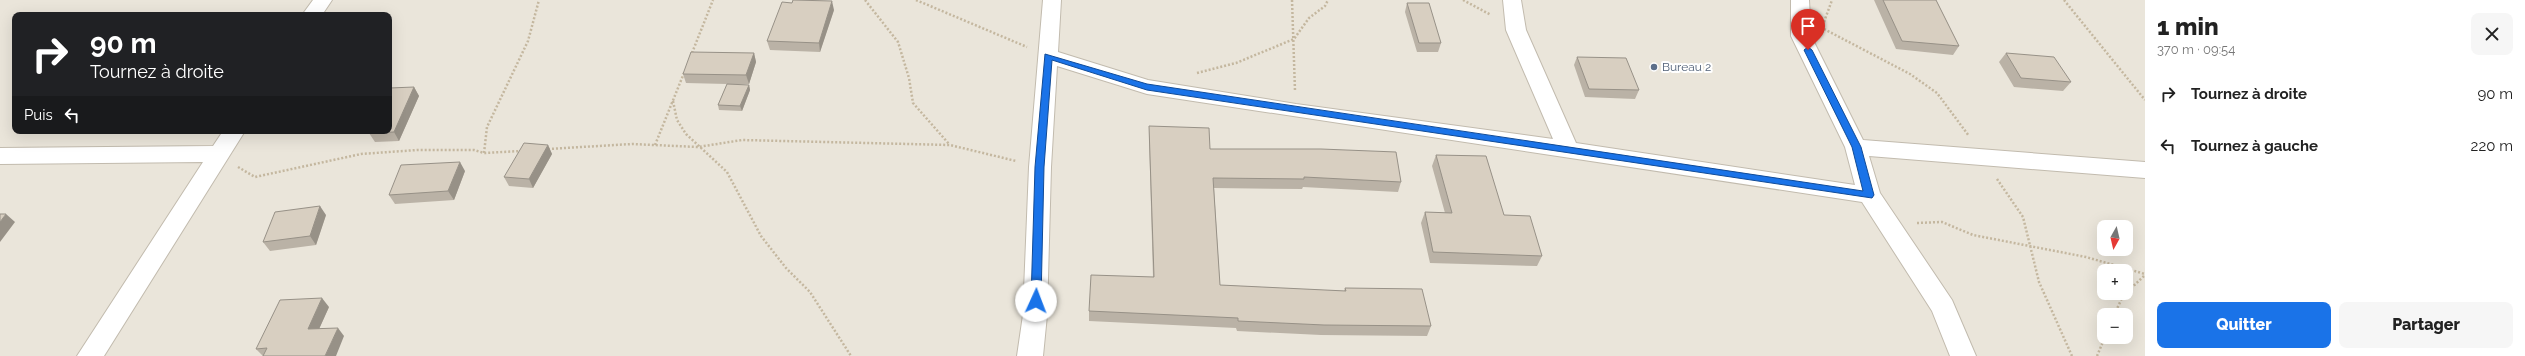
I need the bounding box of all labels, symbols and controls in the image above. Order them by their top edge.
pin [1791,9,1825,50]
text: 1 min [2157,12,2219,41]
button: close [2471,13,2513,55]
icon: arrive [1797,15,1819,37]
text: 90 m [90,27,156,60]
icon: right [24,28,76,80]
text: 370 m · 09:54 [2157,42,2235,57]
place label: Bureau 2 [1662,60,1711,74]
text: Tournez à droite [90,61,224,82]
marker: Bureau 2 [1649,62,1659,72]
icon: right [2157,83,2179,105]
text: Tournez à droite [2191,85,2307,103]
text: 90 m [2477,85,2513,103]
icon: left [61,104,83,126]
text: Puis [24,106,53,124]
icon: left [2157,135,2179,157]
text: Tournez à gauche [2191,137,2318,155]
text: 220 m [2471,137,2513,155]
north arrow [2097,220,2133,256]
map controls [2097,220,2133,344]
button: + [2097,264,2133,300]
position arrow [1015,280,1057,322]
button: Quitter [2157,302,2331,348]
button: Partager [2339,302,2513,348]
button: − [2097,308,2133,344]

